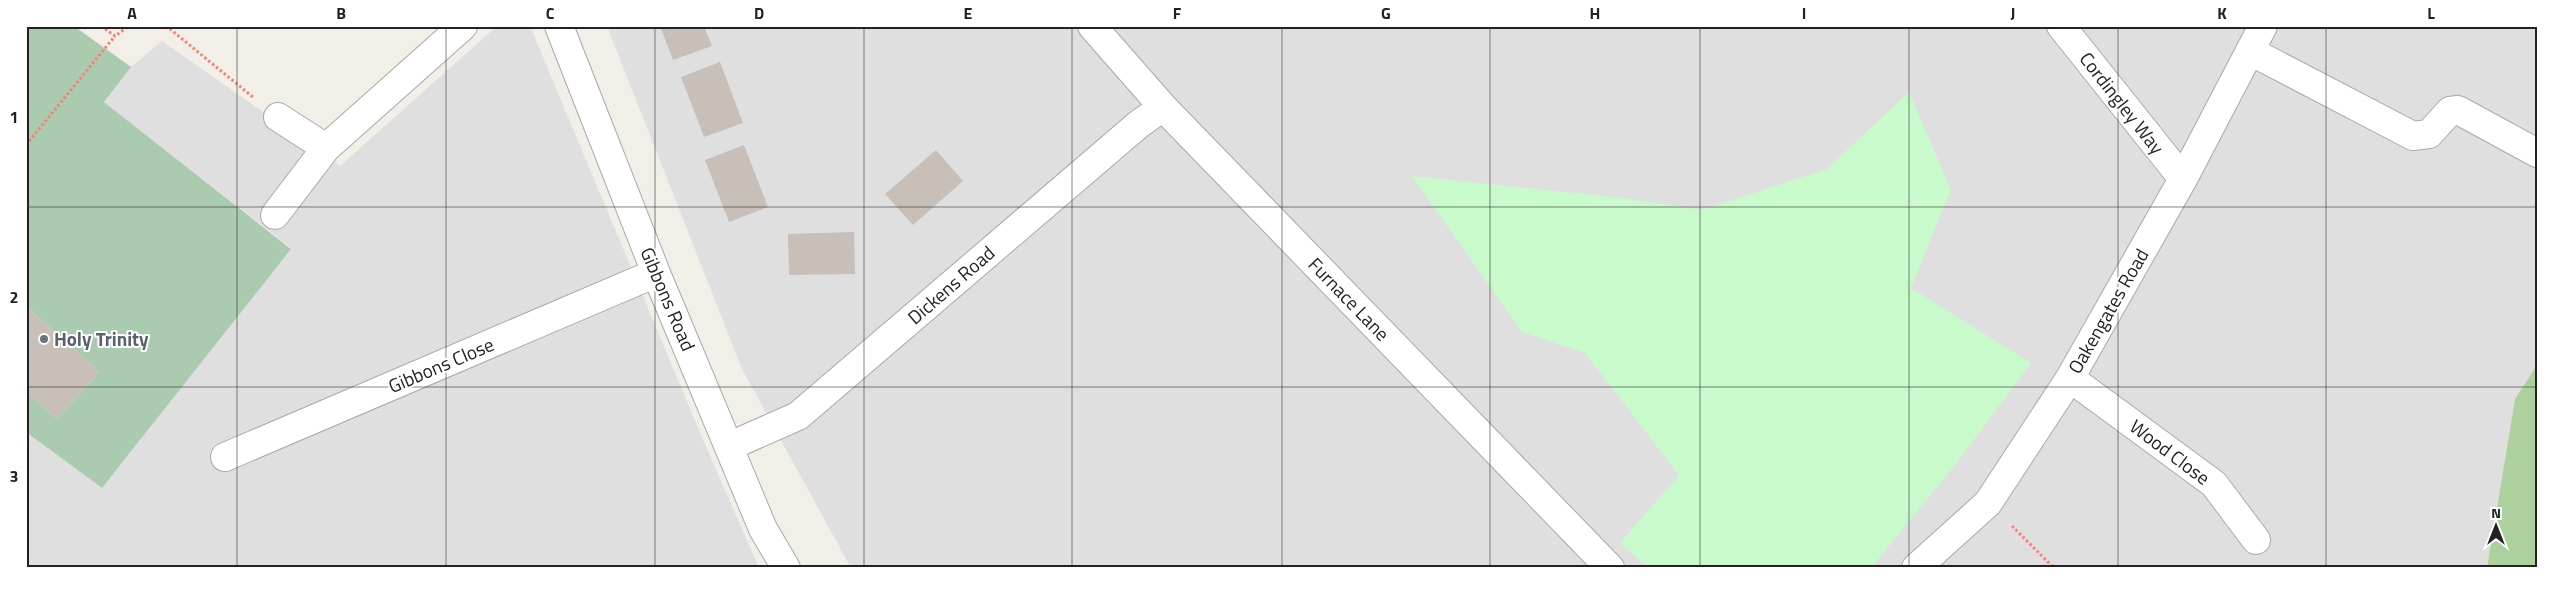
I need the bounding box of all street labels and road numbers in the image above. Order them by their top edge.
street label: Cordingley Way [2073,45,2172,160]
street label: Dickens Road [901,238,1001,331]
street label: Gibbons Road [634,242,703,355]
street label: Oakengates Road [2060,243,2155,379]
street label: Furnace Lane [1302,250,1397,347]
street label: Gibbons Close [383,329,498,400]
street label: Wood Close [2124,412,2217,491]

